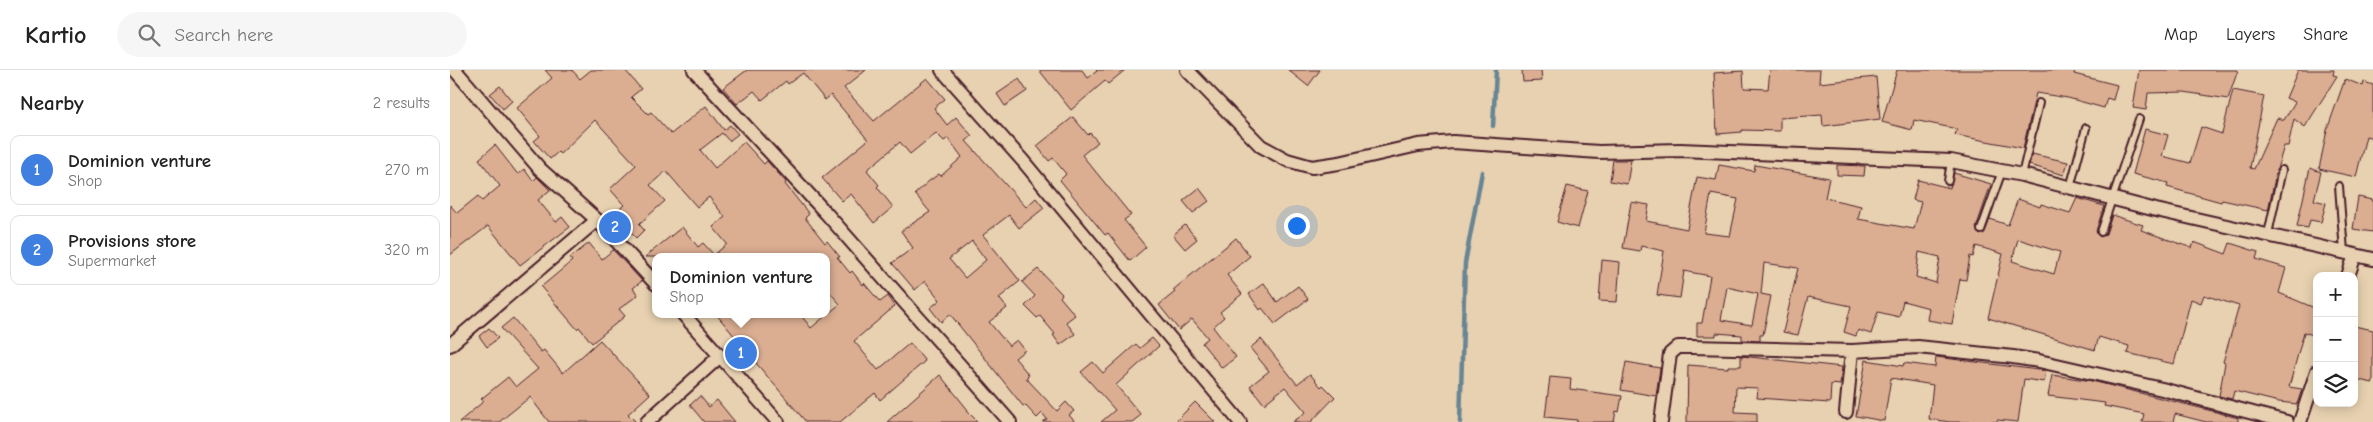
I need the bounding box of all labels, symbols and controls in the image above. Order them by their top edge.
search box [117,12,467,57]
text: Kartio [25,21,87,49]
icon: search [135,21,163,49]
text: Search here [175,24,273,46]
text: Map [2164,24,2198,45]
text: Layers [2226,24,2275,45]
text: Share [2303,24,2348,45]
text: Nearby [20,91,84,115]
text: 2 results [373,94,430,112]
text: Dominion venture [68,150,211,172]
text: 1 [34,161,40,179]
text: 270 m [385,161,429,179]
text: Shop [68,172,102,190]
pin: 2 [599,208,631,246]
your location [1284,213,1310,239]
text: Provisions store [68,230,196,252]
text: 2 [33,241,41,259]
text: 320 m [384,241,429,259]
text: Supermarket [68,252,156,270]
popup [652,253,830,318]
text: Dominion venture [669,266,813,288]
map controls [2313,272,2358,407]
button: + [2313,272,2358,317]
text: Shop [669,288,704,306]
button: − [2313,317,2358,362]
pin: 1 [725,334,757,372]
button: layers [2313,362,2358,407]

